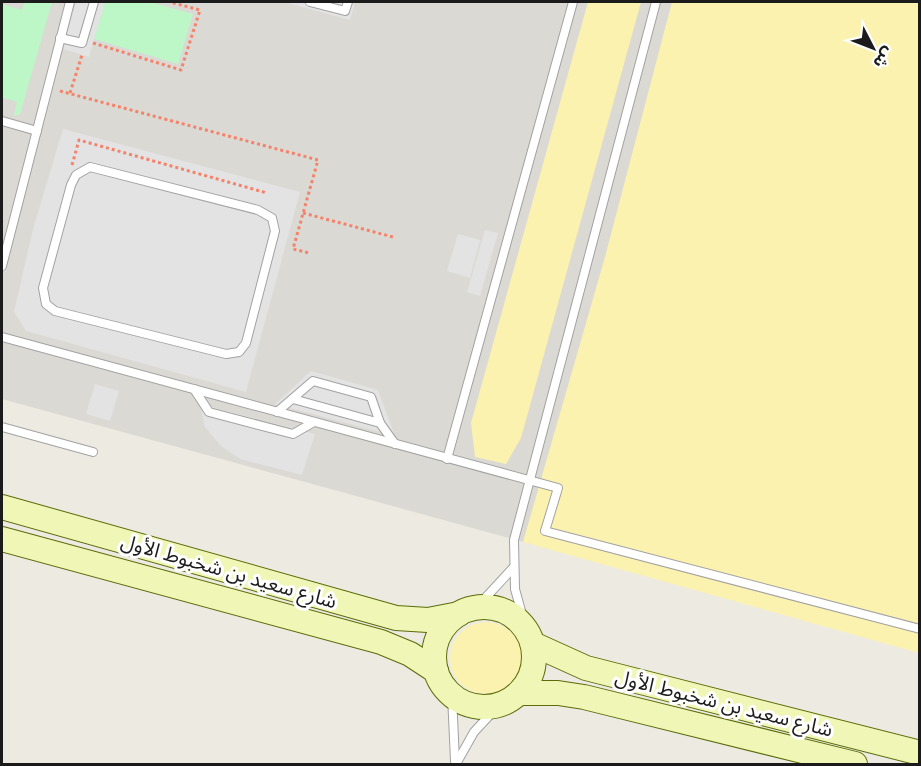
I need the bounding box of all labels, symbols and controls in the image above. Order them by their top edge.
north arrow [843,18,903,78]
text: ش [869,43,898,72]
street label: شارع سعيد بن شخبوط الأول [118,529,340,616]
street label: شارع سعيد بن شخبوط الأول [612,664,835,745]

